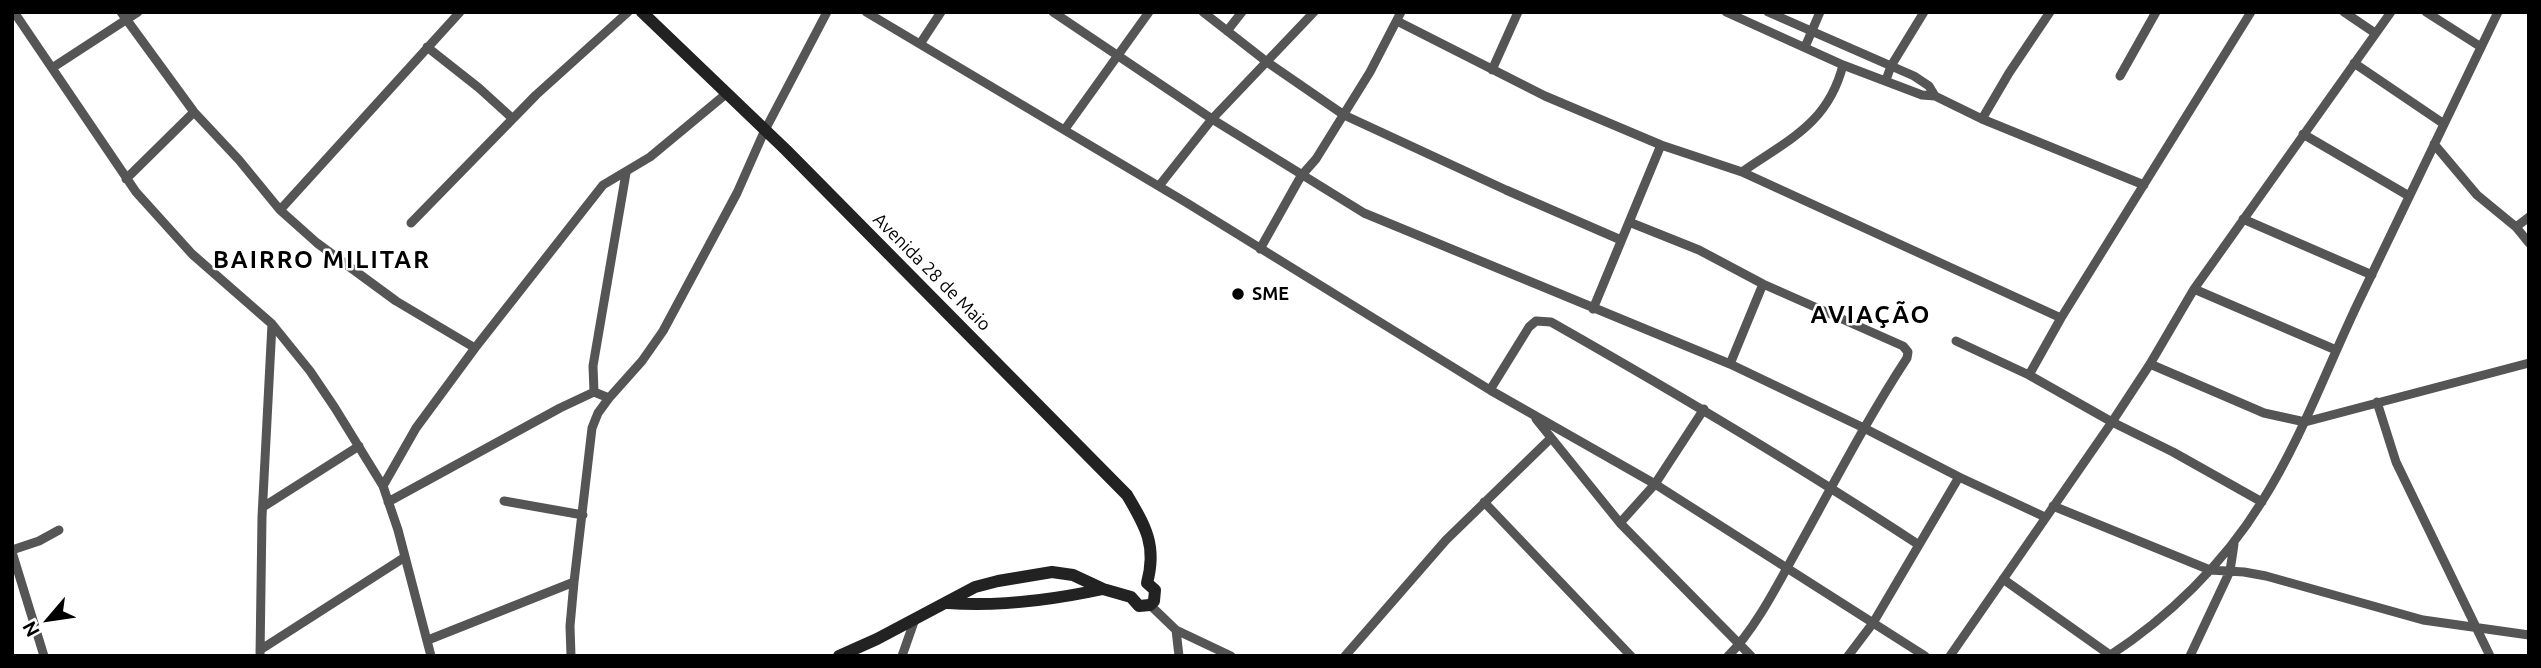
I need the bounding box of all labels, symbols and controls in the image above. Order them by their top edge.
street label: Avenida 28 de Maio [869,209,995,335]
district label: BAIRRO MILITAR [215,246,429,274]
place label: SME [1252,283,1289,305]
marker: SME [1230,286,1246,302]
district label: AVIAÇÃO [1811,301,1931,329]
north arrow [14,584,84,654]
text: N [18,618,44,641]

